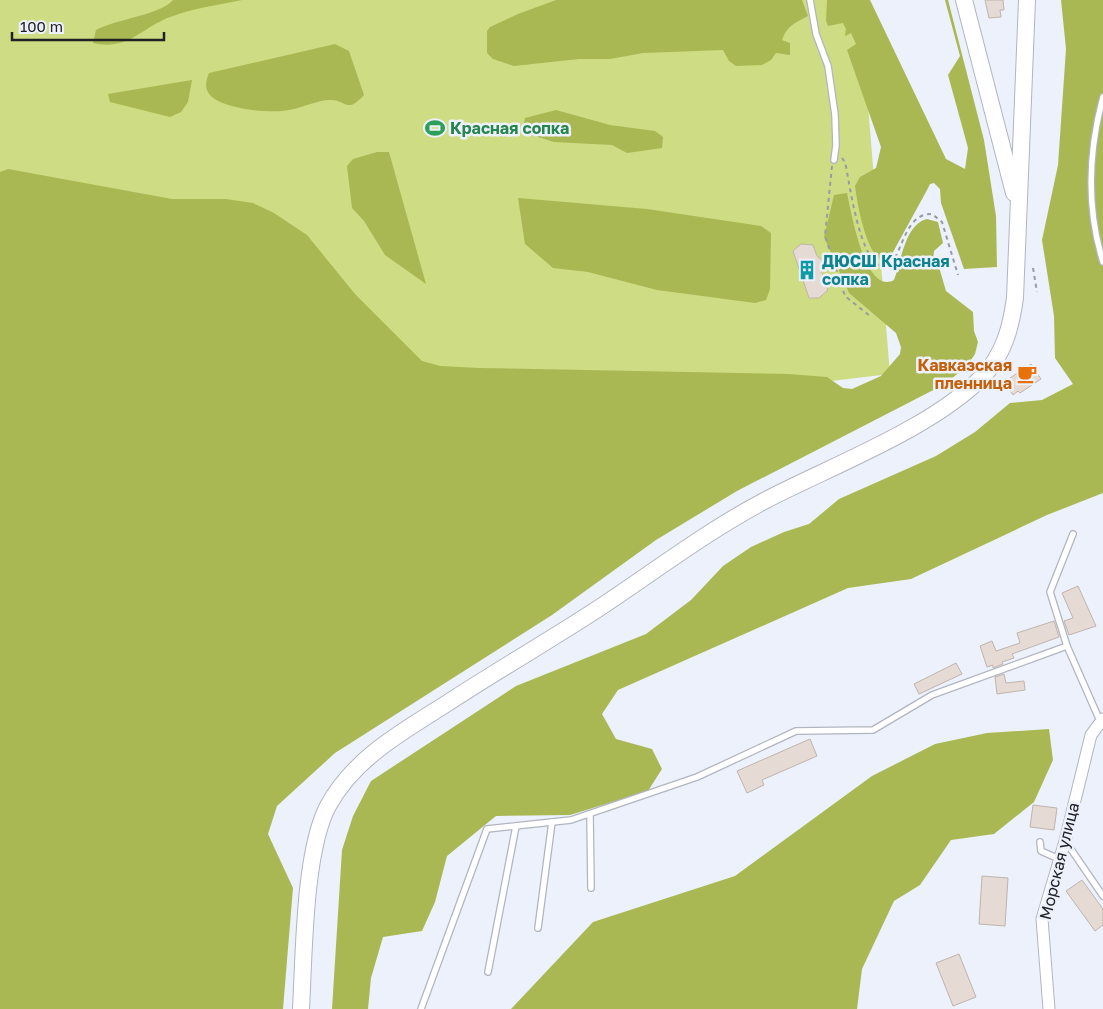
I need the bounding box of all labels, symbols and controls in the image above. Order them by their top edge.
scale bar [12,10,165,42]
text: 100 m [20,17,63,35]
sports icon: Красная сопка [424,117,446,139]
place label: Красная сопка [450,118,569,138]
place label: ДЮСШ Красная сопка [822,251,950,289]
building icon: ДЮСШ Красная сопка [796,259,818,281]
place label: Кавказская пленница [918,355,1012,393]
cafe icon: Кавказская пленница [1016,363,1038,385]
street label: Морская улица [1035,800,1083,922]

